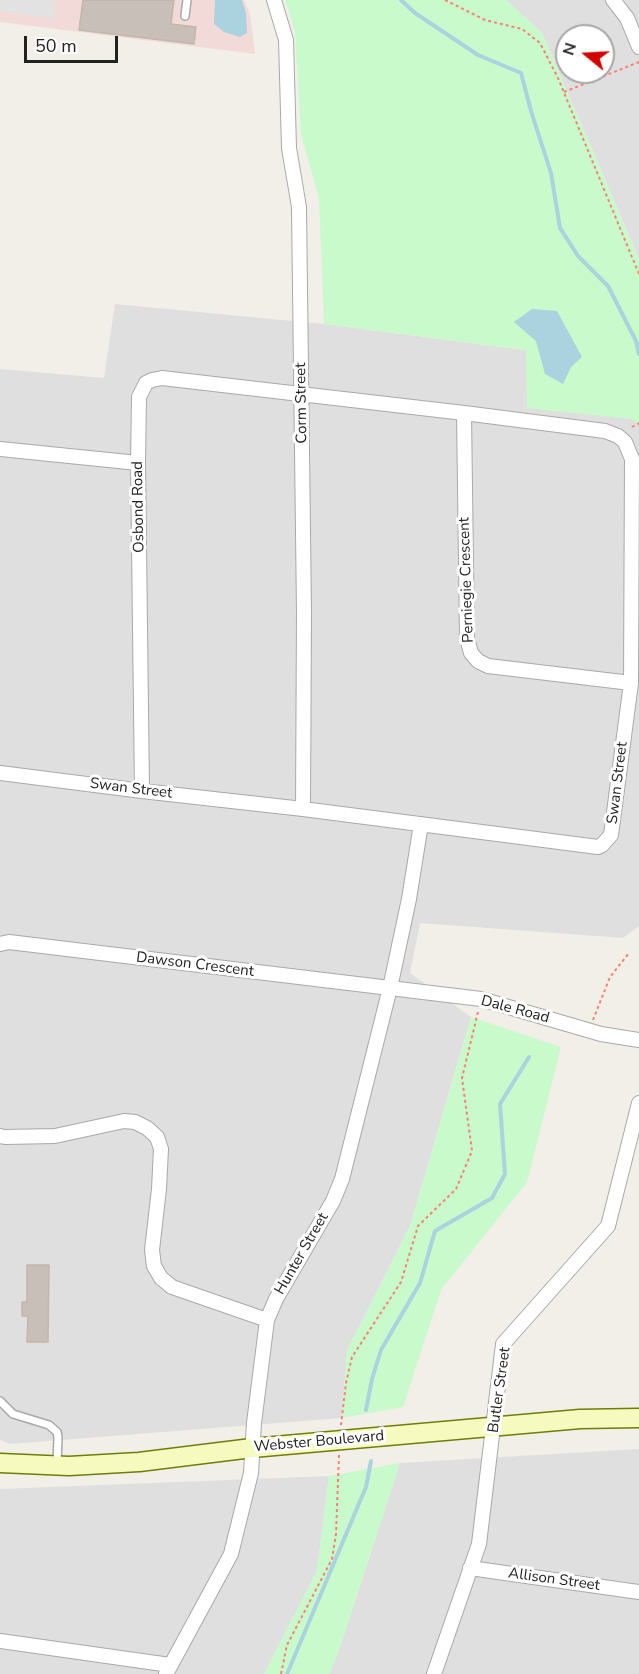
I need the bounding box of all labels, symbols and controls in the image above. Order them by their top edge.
scale bar [27,24,122,62]
north arrow [555,24,615,84]
text: 50 m [35,34,77,58]
text: N [557,40,582,58]
street label: Corm Street [292,362,312,444]
street label: Osbond Road [129,461,149,553]
street label: Perniegie Crescent [456,517,478,643]
street label: Swan Street [604,741,632,825]
street label: Swan Street [89,775,173,803]
street label: Dawson Crescent [135,949,255,981]
street label: Dale Road [479,992,551,1028]
street label: Hunter Street [271,1210,333,1298]
street label: Butler Street [485,1346,515,1434]
street label: Webster Boulevard [253,1427,385,1457]
street label: Allison Street [507,1565,601,1595]

